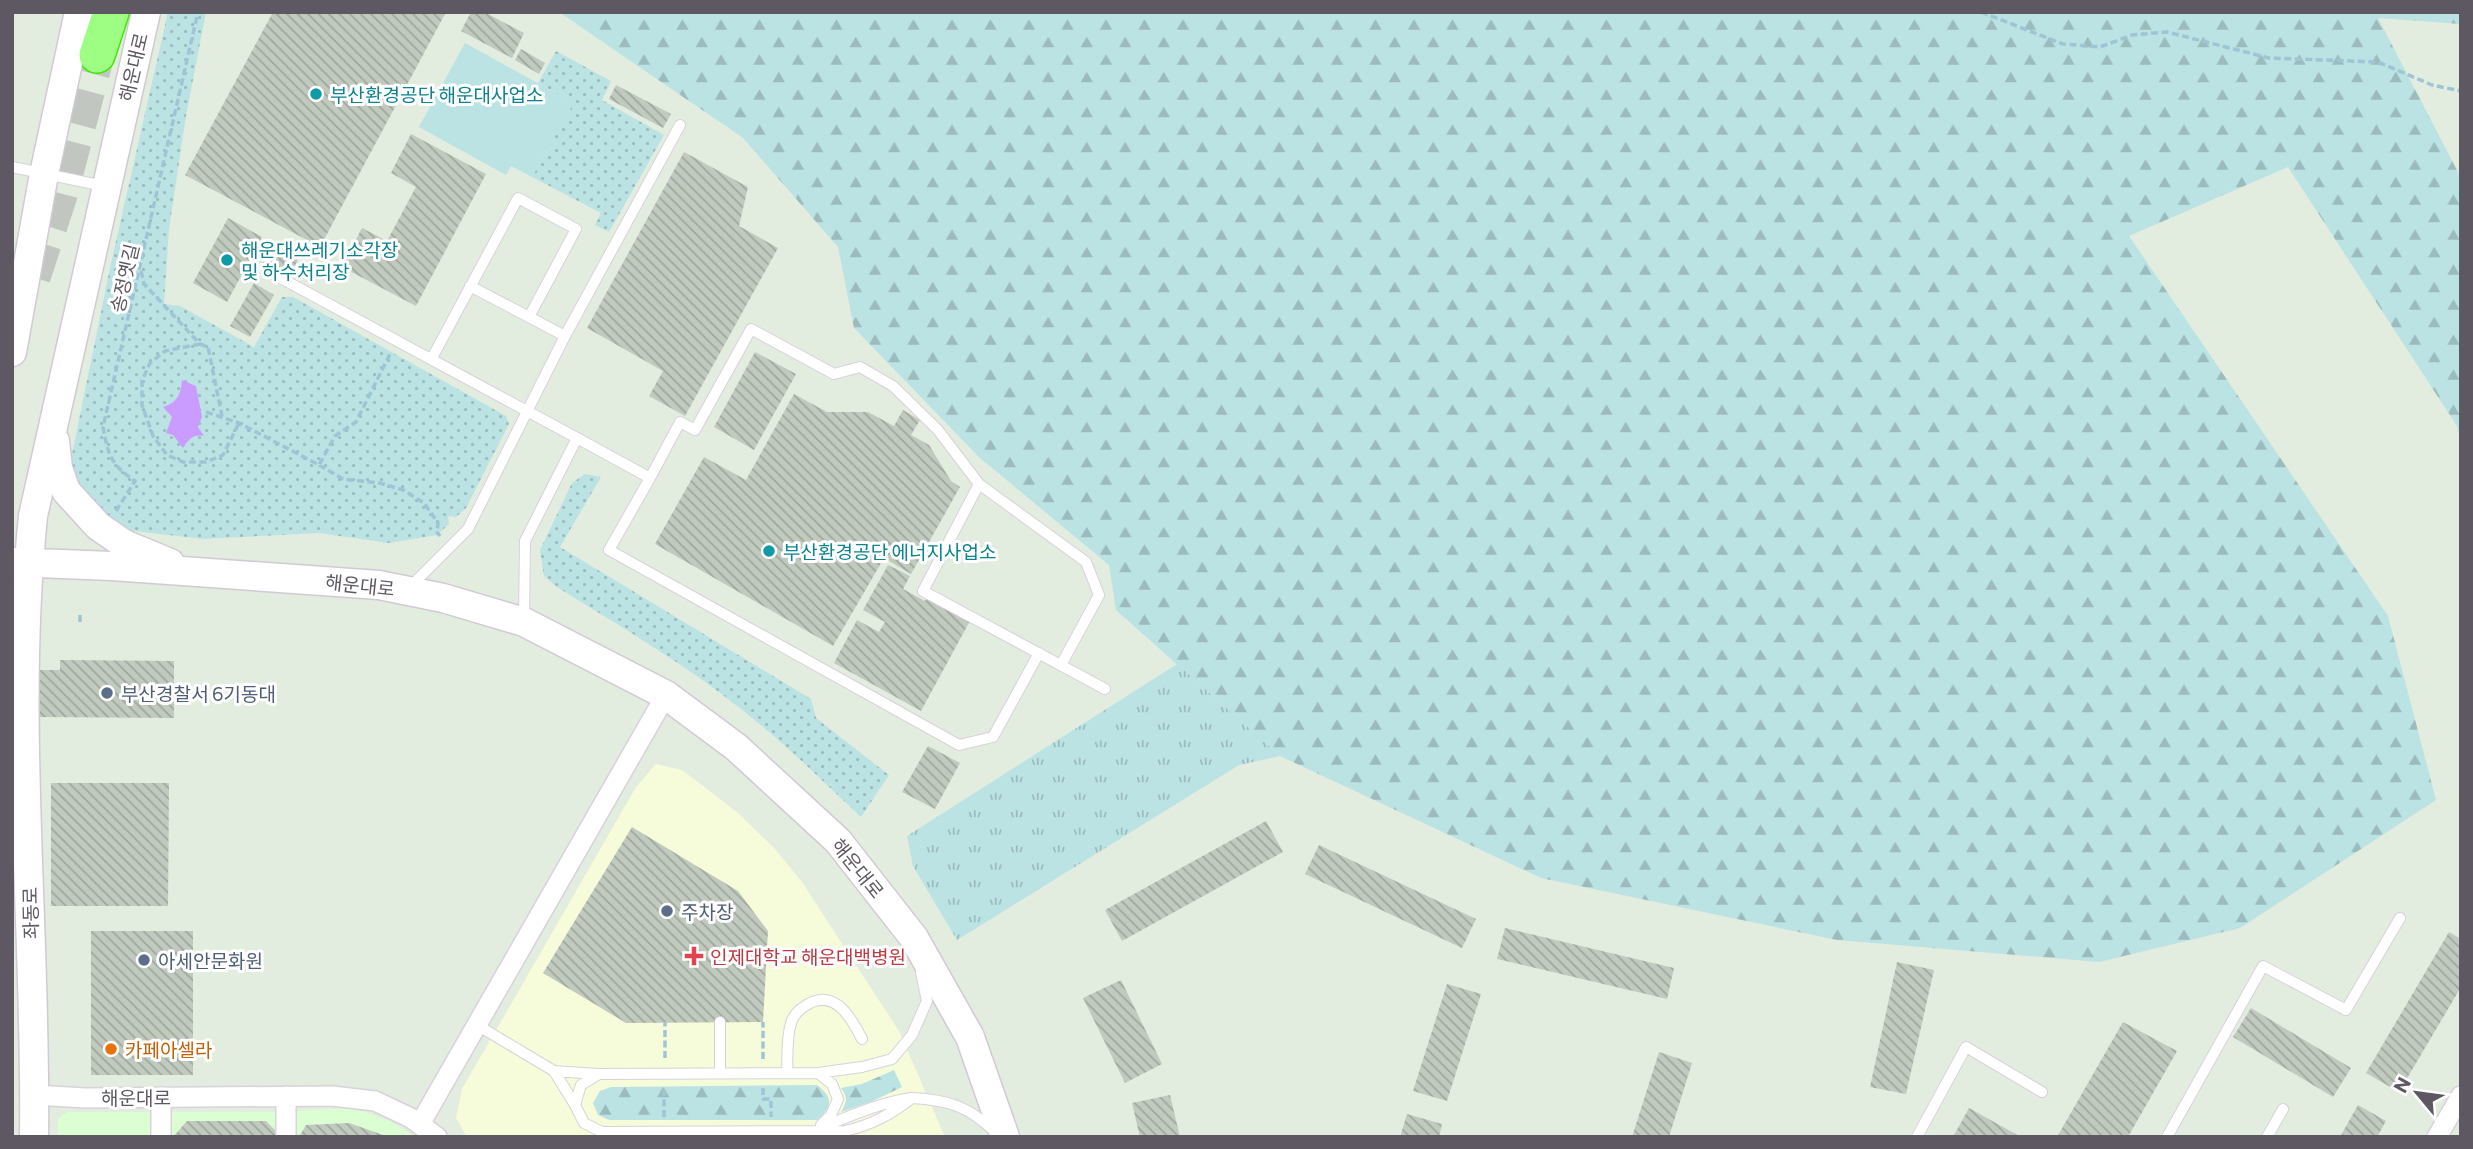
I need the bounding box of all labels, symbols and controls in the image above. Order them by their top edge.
street label: 해운대로 [114,30,152,104]
place label: 부산환경공단 해운대사업소 [330,83,543,106]
marker: 부산환경공단 해운대사업소 [308,86,324,102]
place label: 해운대쓰레기소각장 및 하수처리장 [241,238,398,283]
street label: 송정옛길 [105,241,143,315]
marker: 해운대쓰레기소각장 및 하수처리장 [219,252,235,268]
place label: 부산환경공단 에너지사업소 [783,540,996,563]
marker: 부산환경공단 에너지사업소 [761,543,777,559]
street label: 해운대로 [324,570,396,600]
place label: 부산경찰서 6기동대 [121,682,276,705]
marker: 부산경찰서 6기동대 [99,685,115,701]
street label: 해운대로 [827,834,889,902]
street label: 좌동로 [18,887,42,939]
place label: 주차장 [681,900,733,923]
marker: 주차장 [659,903,675,919]
place label: 인제대학교 해운대백병원 [710,945,906,968]
marker: 인제대학교 해운대백병원 [684,946,704,966]
place label: 아세안문화원 [158,949,263,972]
marker: 아세안문화원 [136,952,152,968]
place label: 카페아셀라 [125,1038,212,1061]
marker: 카페아셀라 [103,1041,119,1057]
north arrow [2382,1058,2452,1128]
text: N [2388,1073,2415,1096]
street label: 해운대로 [101,1086,171,1109]

